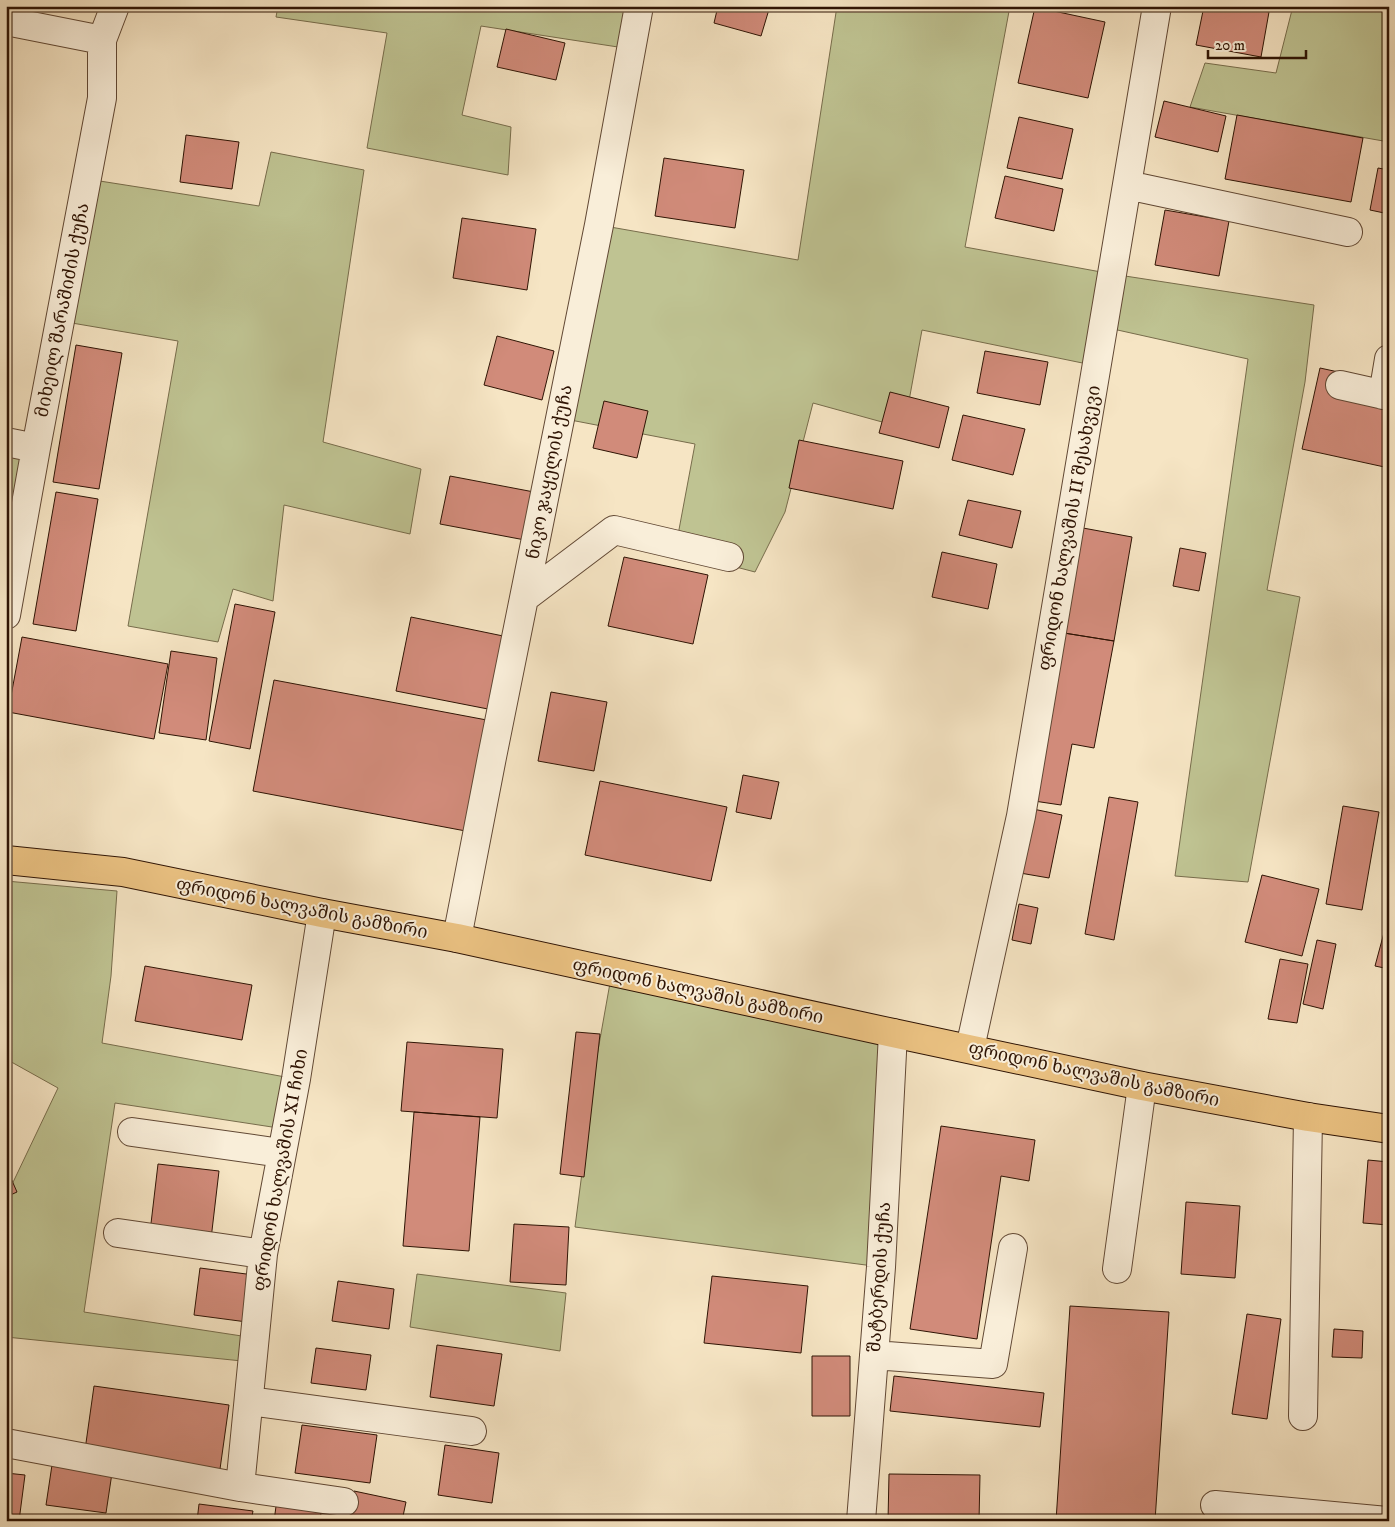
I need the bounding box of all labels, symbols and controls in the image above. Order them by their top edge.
scale bar [1208,28,1305,60]
text: 20 m [1215,36,1245,55]
street label: მიხეილ შარაშიძის ქუჩა [31,201,95,419]
street label: ნიკო ჯაყელის ქუჩა [522,383,578,561]
street label: ფრიდონ ხალვაშის II შესახვევი [1034,384,1106,673]
street label: ფრიდონ ხალვაშის გამზირი [174,874,430,944]
street label: ფრიდონ ხალვაშის გამზირი [570,955,825,1029]
street label: ფრიდონ ხალვაშის გამზირი [966,1038,1221,1112]
street label: ფრიდონ ხალვაშის XI ჩიხი [249,1047,313,1293]
street label: შატბერდის ქუჩა [864,1201,896,1353]

